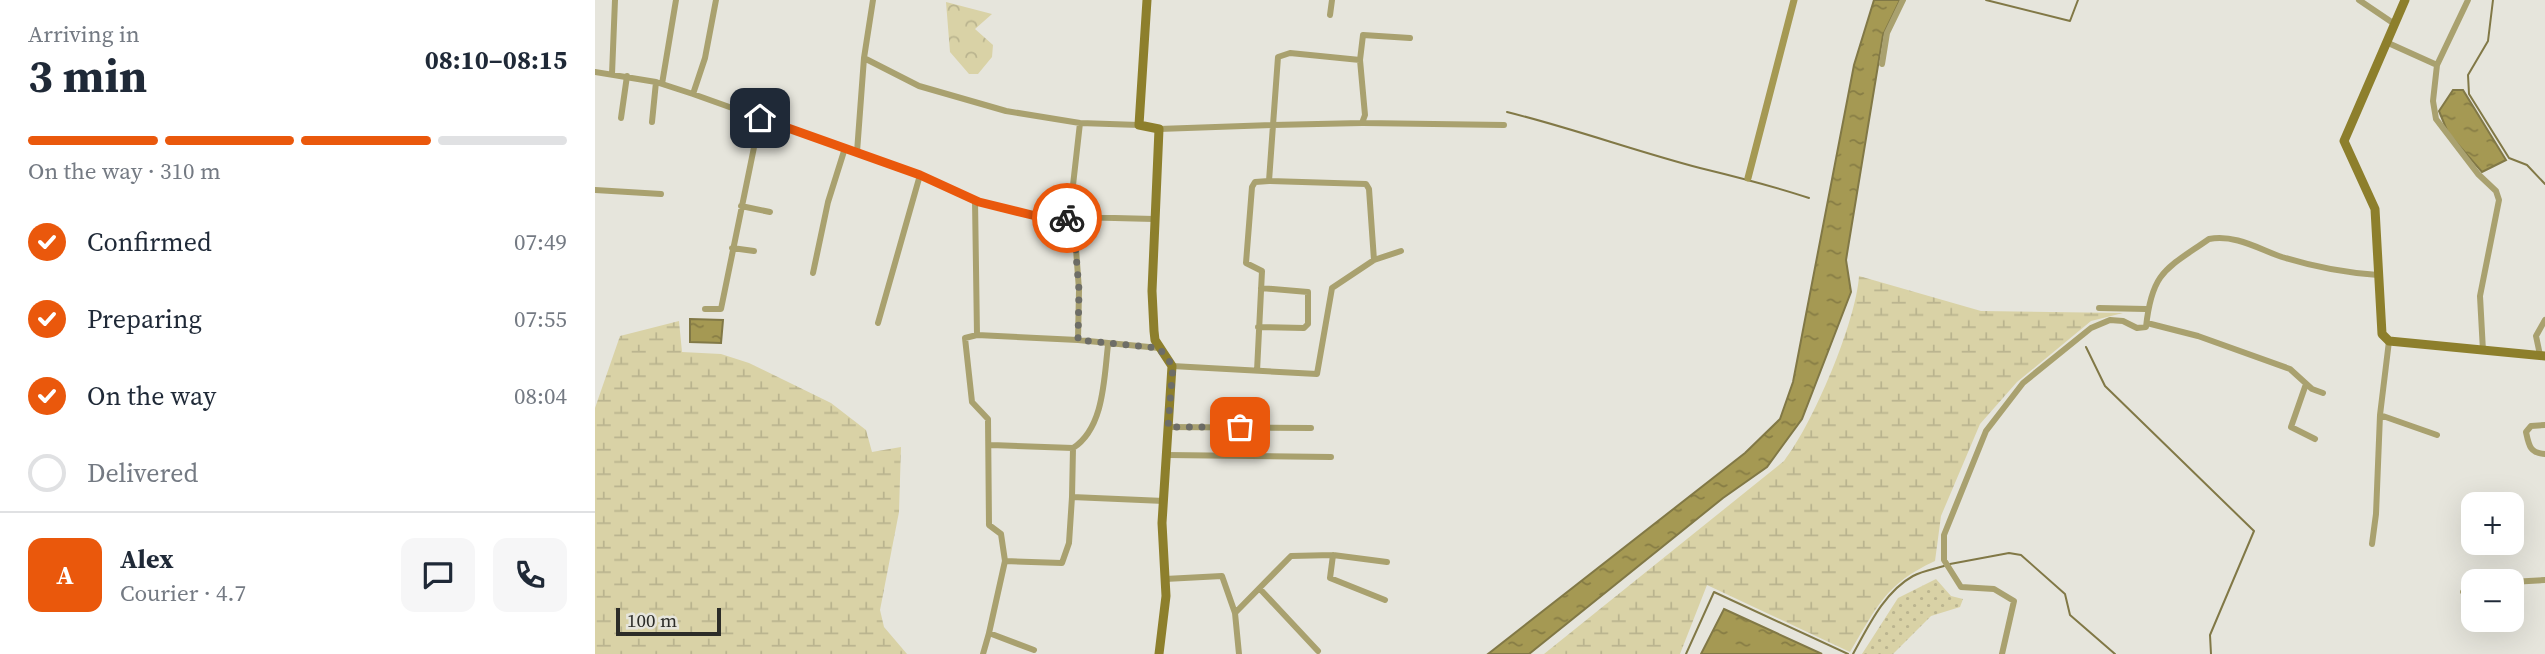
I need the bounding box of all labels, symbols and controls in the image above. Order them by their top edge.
text: Arriving in [28,18,140,50]
text: 08:10–08:15 [425,42,567,78]
text: 3 min [28,44,147,107]
pin [730,88,790,148]
icon: home [741,99,779,137]
text: On the way · 310 m [28,155,221,187]
courier [1032,183,1102,253]
icon: bike [1048,199,1086,237]
icon: check [28,223,66,261]
text: Confirmed [87,224,212,260]
text: 07:49 [514,226,567,258]
icon: check [28,300,66,338]
text: Preparing [87,301,202,337]
text: 07:55 [514,303,567,335]
icon: check [28,377,66,415]
text: On the way [87,378,216,414]
text: 08:04 [514,380,567,412]
pin [1210,397,1270,457]
icon: bag [1221,408,1259,446]
text: Delivered [87,455,198,491]
map controls [2461,492,2524,632]
button: + [2461,492,2524,555]
button: chat [401,538,475,612]
button: phone [493,538,567,612]
text: Alex [120,541,174,577]
text: A [56,557,74,593]
button: − [2461,569,2524,632]
text: Courier · 4.7 [120,577,246,609]
scale bar [616,605,721,637]
text: 100 m [627,607,677,633]

